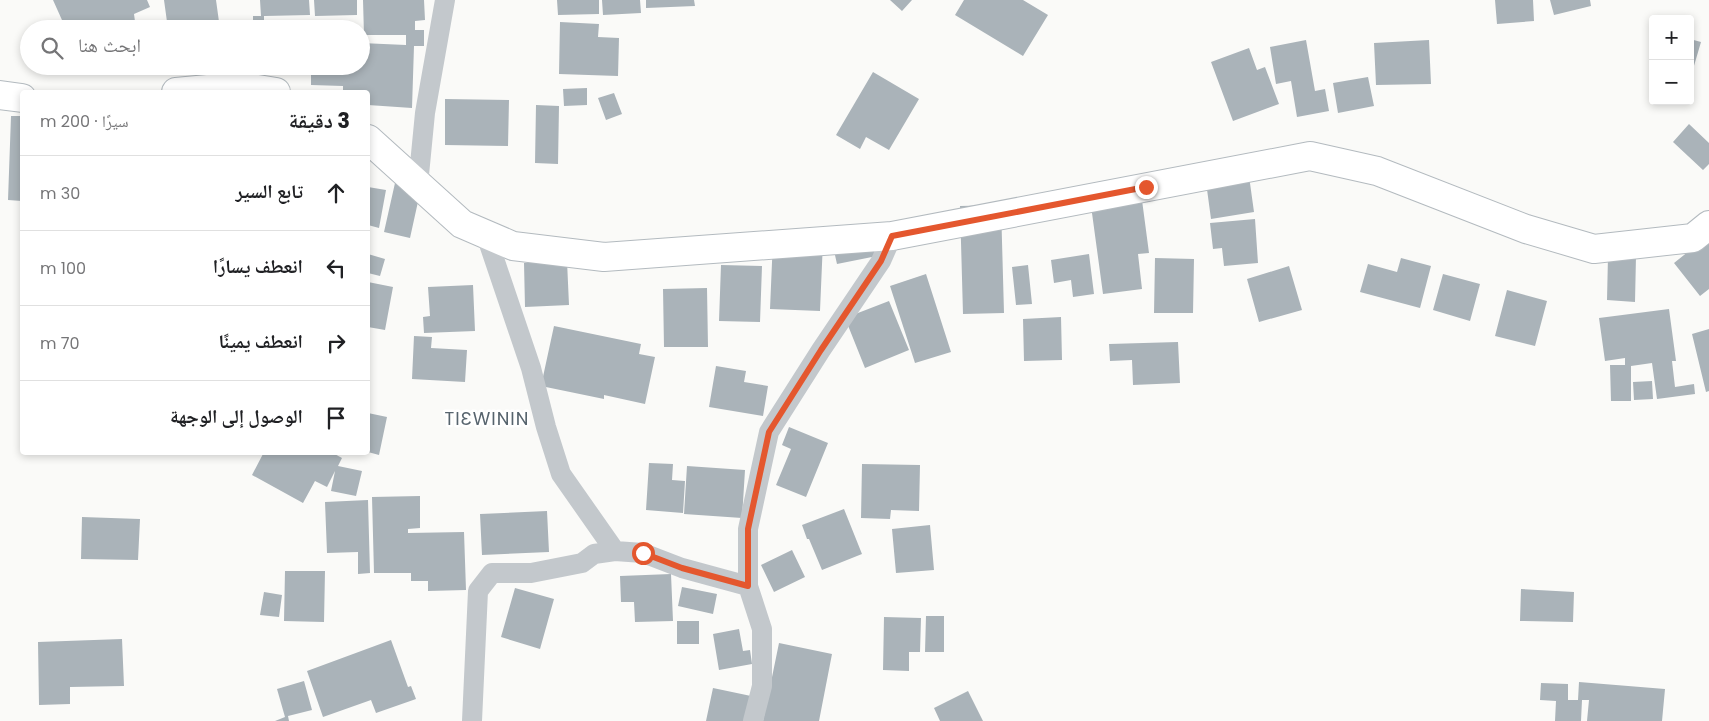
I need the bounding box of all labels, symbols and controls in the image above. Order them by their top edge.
map controls [1649,15,1694,105]
button: + [1649,15,1694,60]
search box [20,20,370,75]
text: ابحث هنا [78,32,141,59]
icon: search [38,34,66,62]
button: − [1649,60,1694,105]
text: 3 دقيقة [289,106,350,135]
text: سيرًا · 200 m [40,110,129,133]
route end [1135,176,1158,199]
text: تابع السير [236,178,303,205]
icon: ahead [322,179,350,207]
text: 30 m [40,182,80,205]
text: انعطف يسارًا [213,253,303,280]
icon: left [322,254,350,282]
text: 100 m [40,257,86,280]
text: انعطف يمينًا [218,328,303,355]
icon: right [322,329,350,357]
text: 70 m [40,332,80,355]
text: الوصول إلى الوجهة [170,403,303,430]
icon: arrive [322,404,350,432]
district label: TIƐWININ [445,406,529,431]
route start [632,542,655,565]

